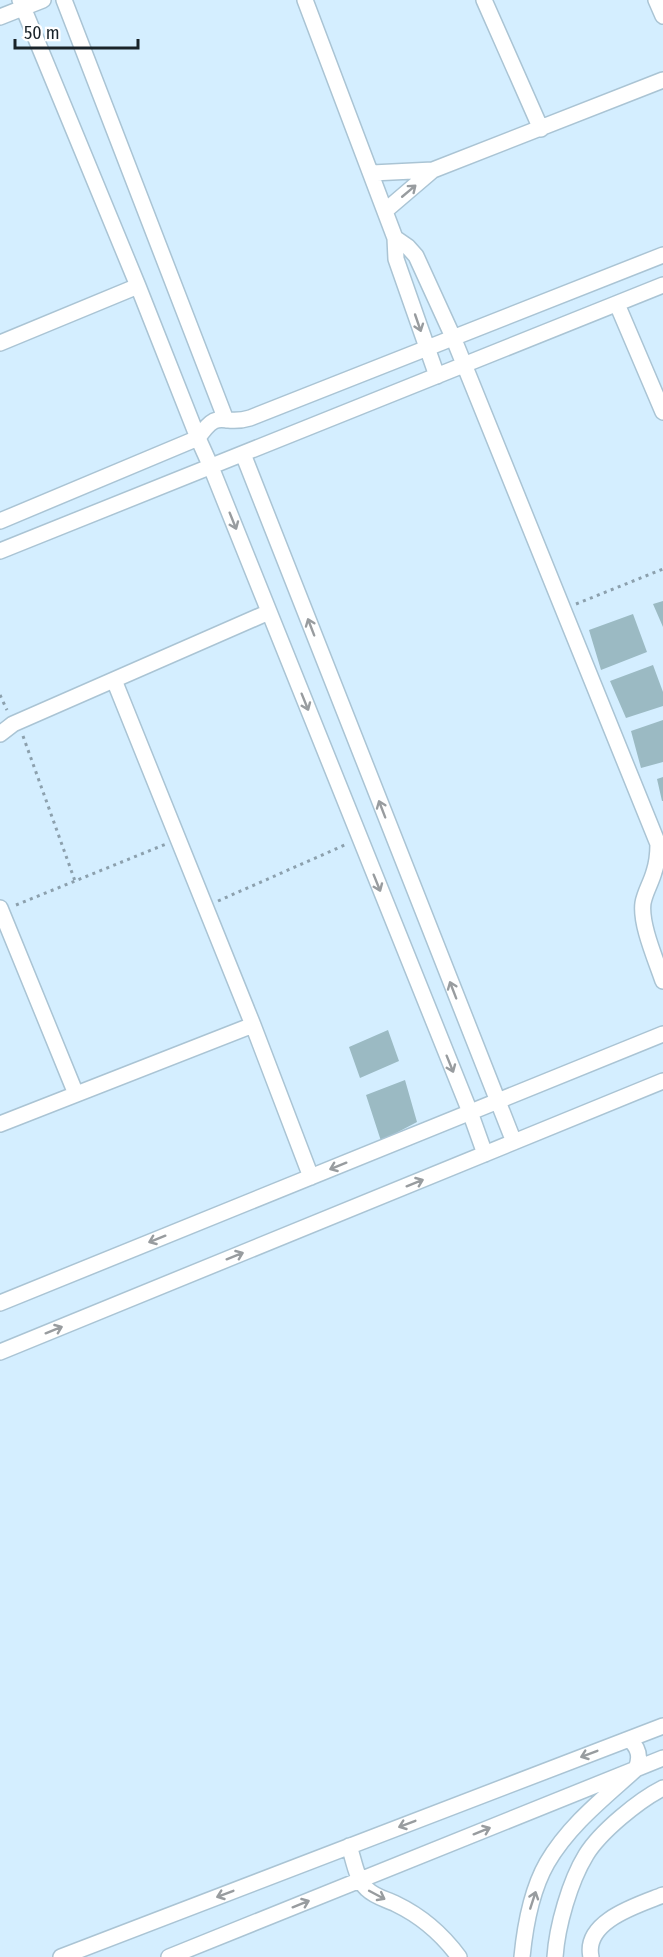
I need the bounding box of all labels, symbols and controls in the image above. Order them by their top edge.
scale bar [15,12,138,50]
text: 50 m [24,22,60,44]
one-way arrow [401,184,416,198]
one-way arrow [414,313,425,332]
one-way arrow [228,511,239,530]
one-way arrow [305,619,316,637]
one-way arrow [300,692,311,711]
one-way arrow [376,800,387,819]
one-way arrow [372,873,383,892]
one-way arrow [447,982,458,1000]
one-way arrow [445,1054,456,1073]
one-way arrow [329,1161,347,1172]
one-way arrow [405,1176,424,1187]
one-way arrow [148,1235,167,1246]
one-way arrow [225,1250,243,1261]
one-way arrow [44,1324,63,1335]
one-way arrow [580,1749,599,1760]
one-way arrow [398,1819,417,1830]
one-way arrow [472,1825,491,1836]
one-way arrow [216,1889,235,1900]
one-way arrow [368,1889,386,1901]
one-way arrow [528,1891,539,1910]
one-way arrow [291,1898,310,1909]

